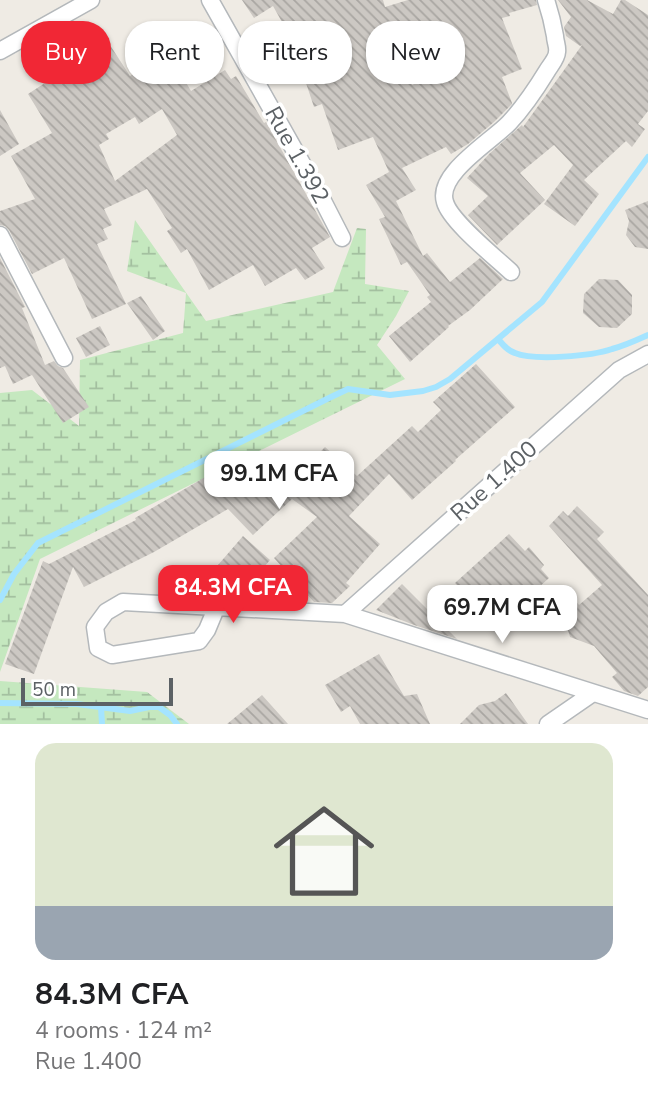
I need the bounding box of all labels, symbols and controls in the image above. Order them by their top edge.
chip: Buy [21,21,111,84]
chip: Rent [125,21,224,84]
chip: Filters [238,21,352,84]
chip: New [366,21,465,84]
street label: Rue 1.392 [258,101,336,209]
street label: Rue 1.400 [444,434,544,528]
pin: 99.1M CFA [199,452,359,511]
text: 99.1M CFA [220,458,338,489]
pin: 84.3M CFA [153,566,313,625]
text: 84.3M CFA [174,572,292,603]
pin: 69.7M CFA [422,586,582,645]
text: 69.7M CFA [443,592,561,623]
scale bar [21,675,173,707]
text: 50 m [32,677,76,703]
icon: home [261,788,387,914]
text: 84.3M CFA [35,974,188,1015]
text: 4 rooms · 124 m² [35,1015,212,1046]
text: Rue 1.400 [35,1046,142,1077]

